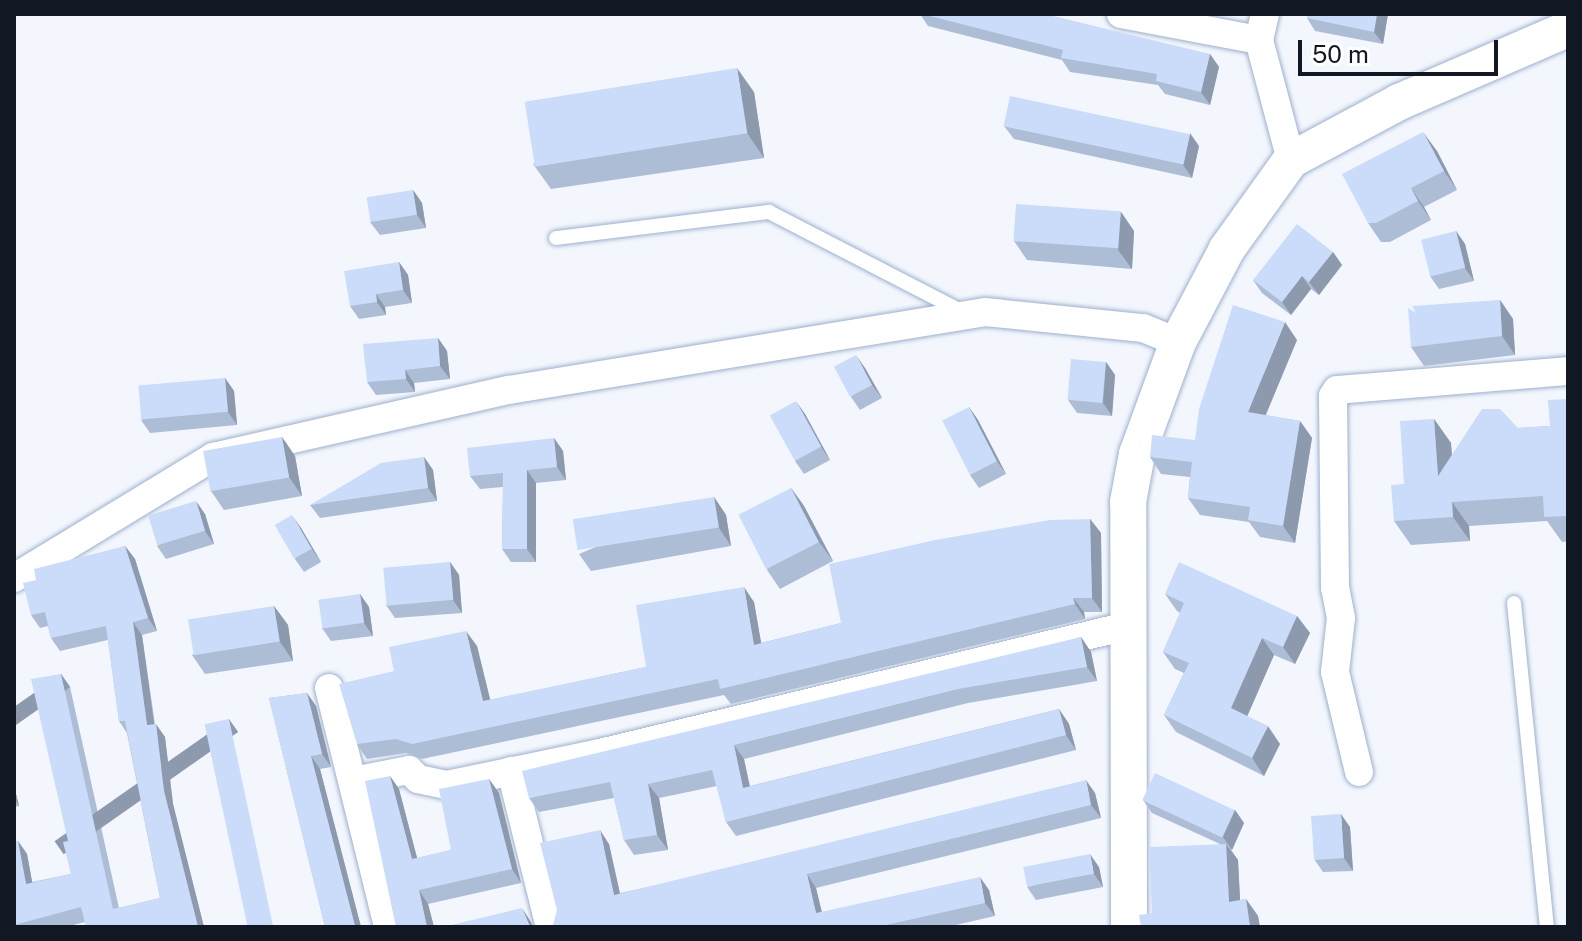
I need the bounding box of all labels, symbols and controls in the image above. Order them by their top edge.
scale bar [1302,24,1502,74]
text: 50 m [1312,40,1369,68]

